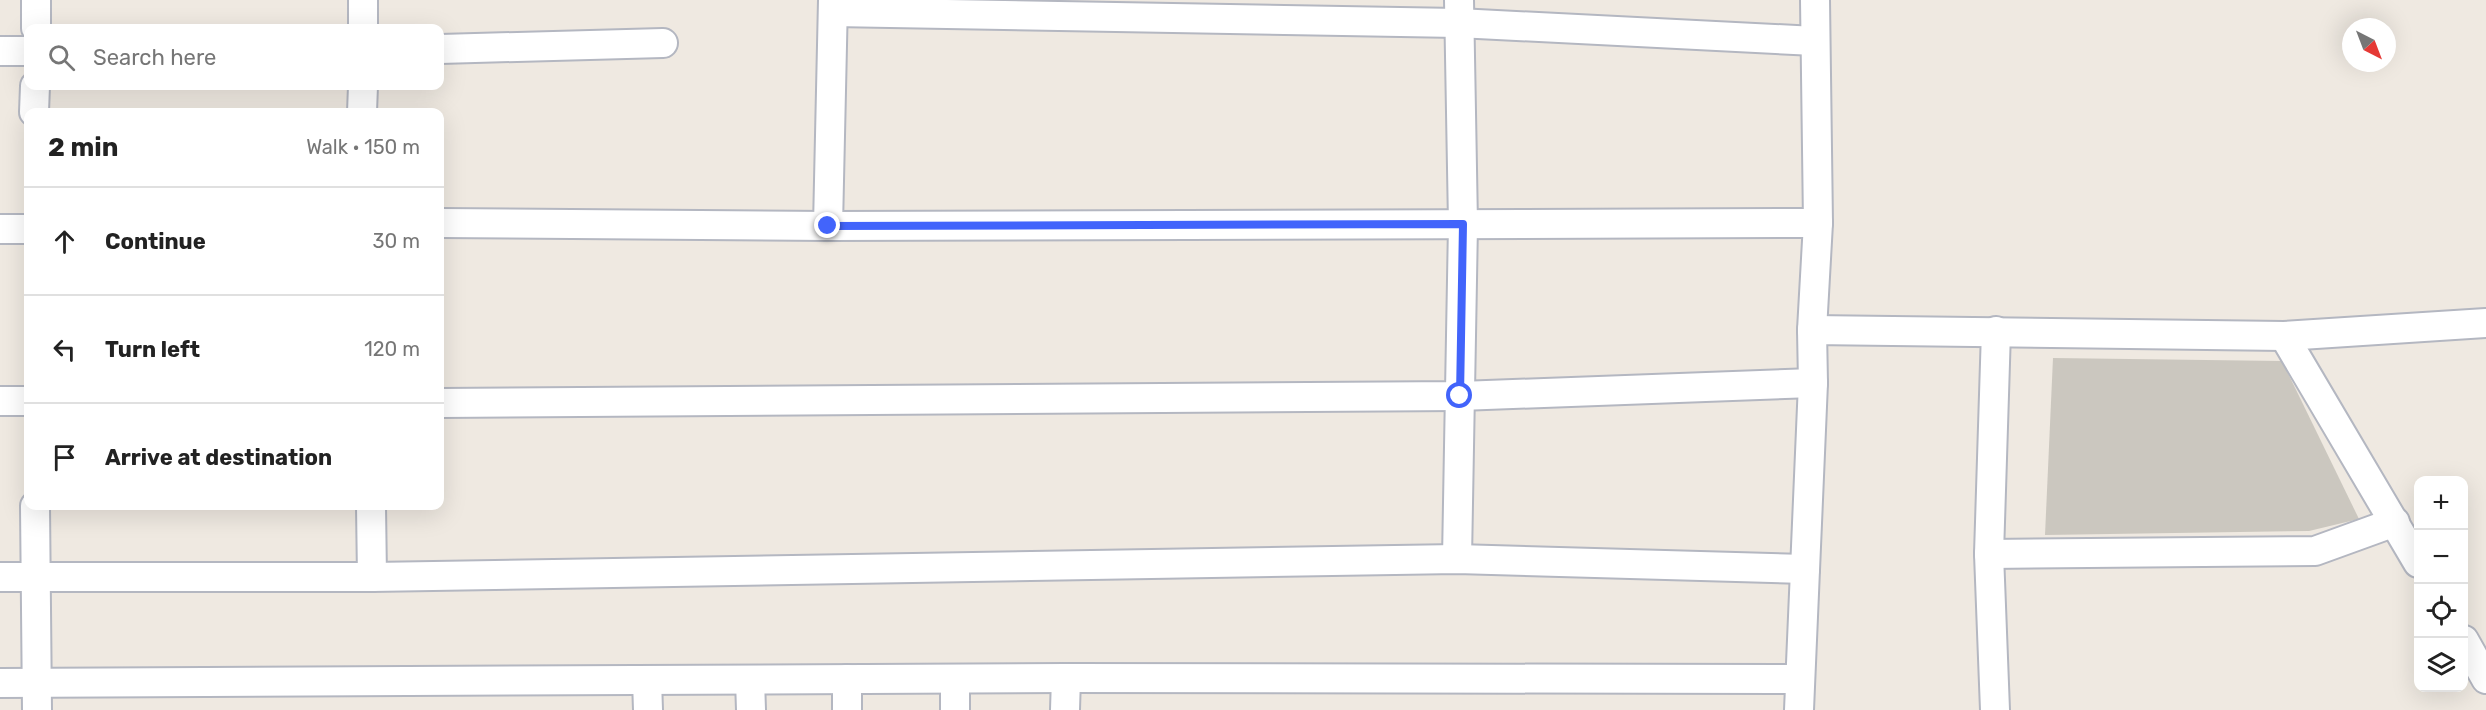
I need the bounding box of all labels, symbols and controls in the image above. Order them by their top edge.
north arrow [2342,18,2396,72]
search box [24,24,444,90]
icon: search [45,41,78,74]
text: Search here [93,44,216,71]
text: 2 min [48,132,118,163]
text: Walk · 150 m [306,135,420,159]
route end [814,212,840,238]
icon: ahead [48,225,81,258]
text: Continue [105,228,206,255]
text: 30 m [373,229,420,253]
icon: left [48,333,81,366]
text: Turn left [105,336,200,363]
text: 120 m [364,337,420,361]
route start [1446,382,1472,408]
icon: arrive [48,441,81,474]
text: Arrive at destination [105,444,332,471]
map controls [2414,476,2468,692]
button: + [2414,476,2468,530]
button: − [2414,530,2468,584]
button: locate [2414,584,2468,638]
button: layers [2414,638,2468,692]

